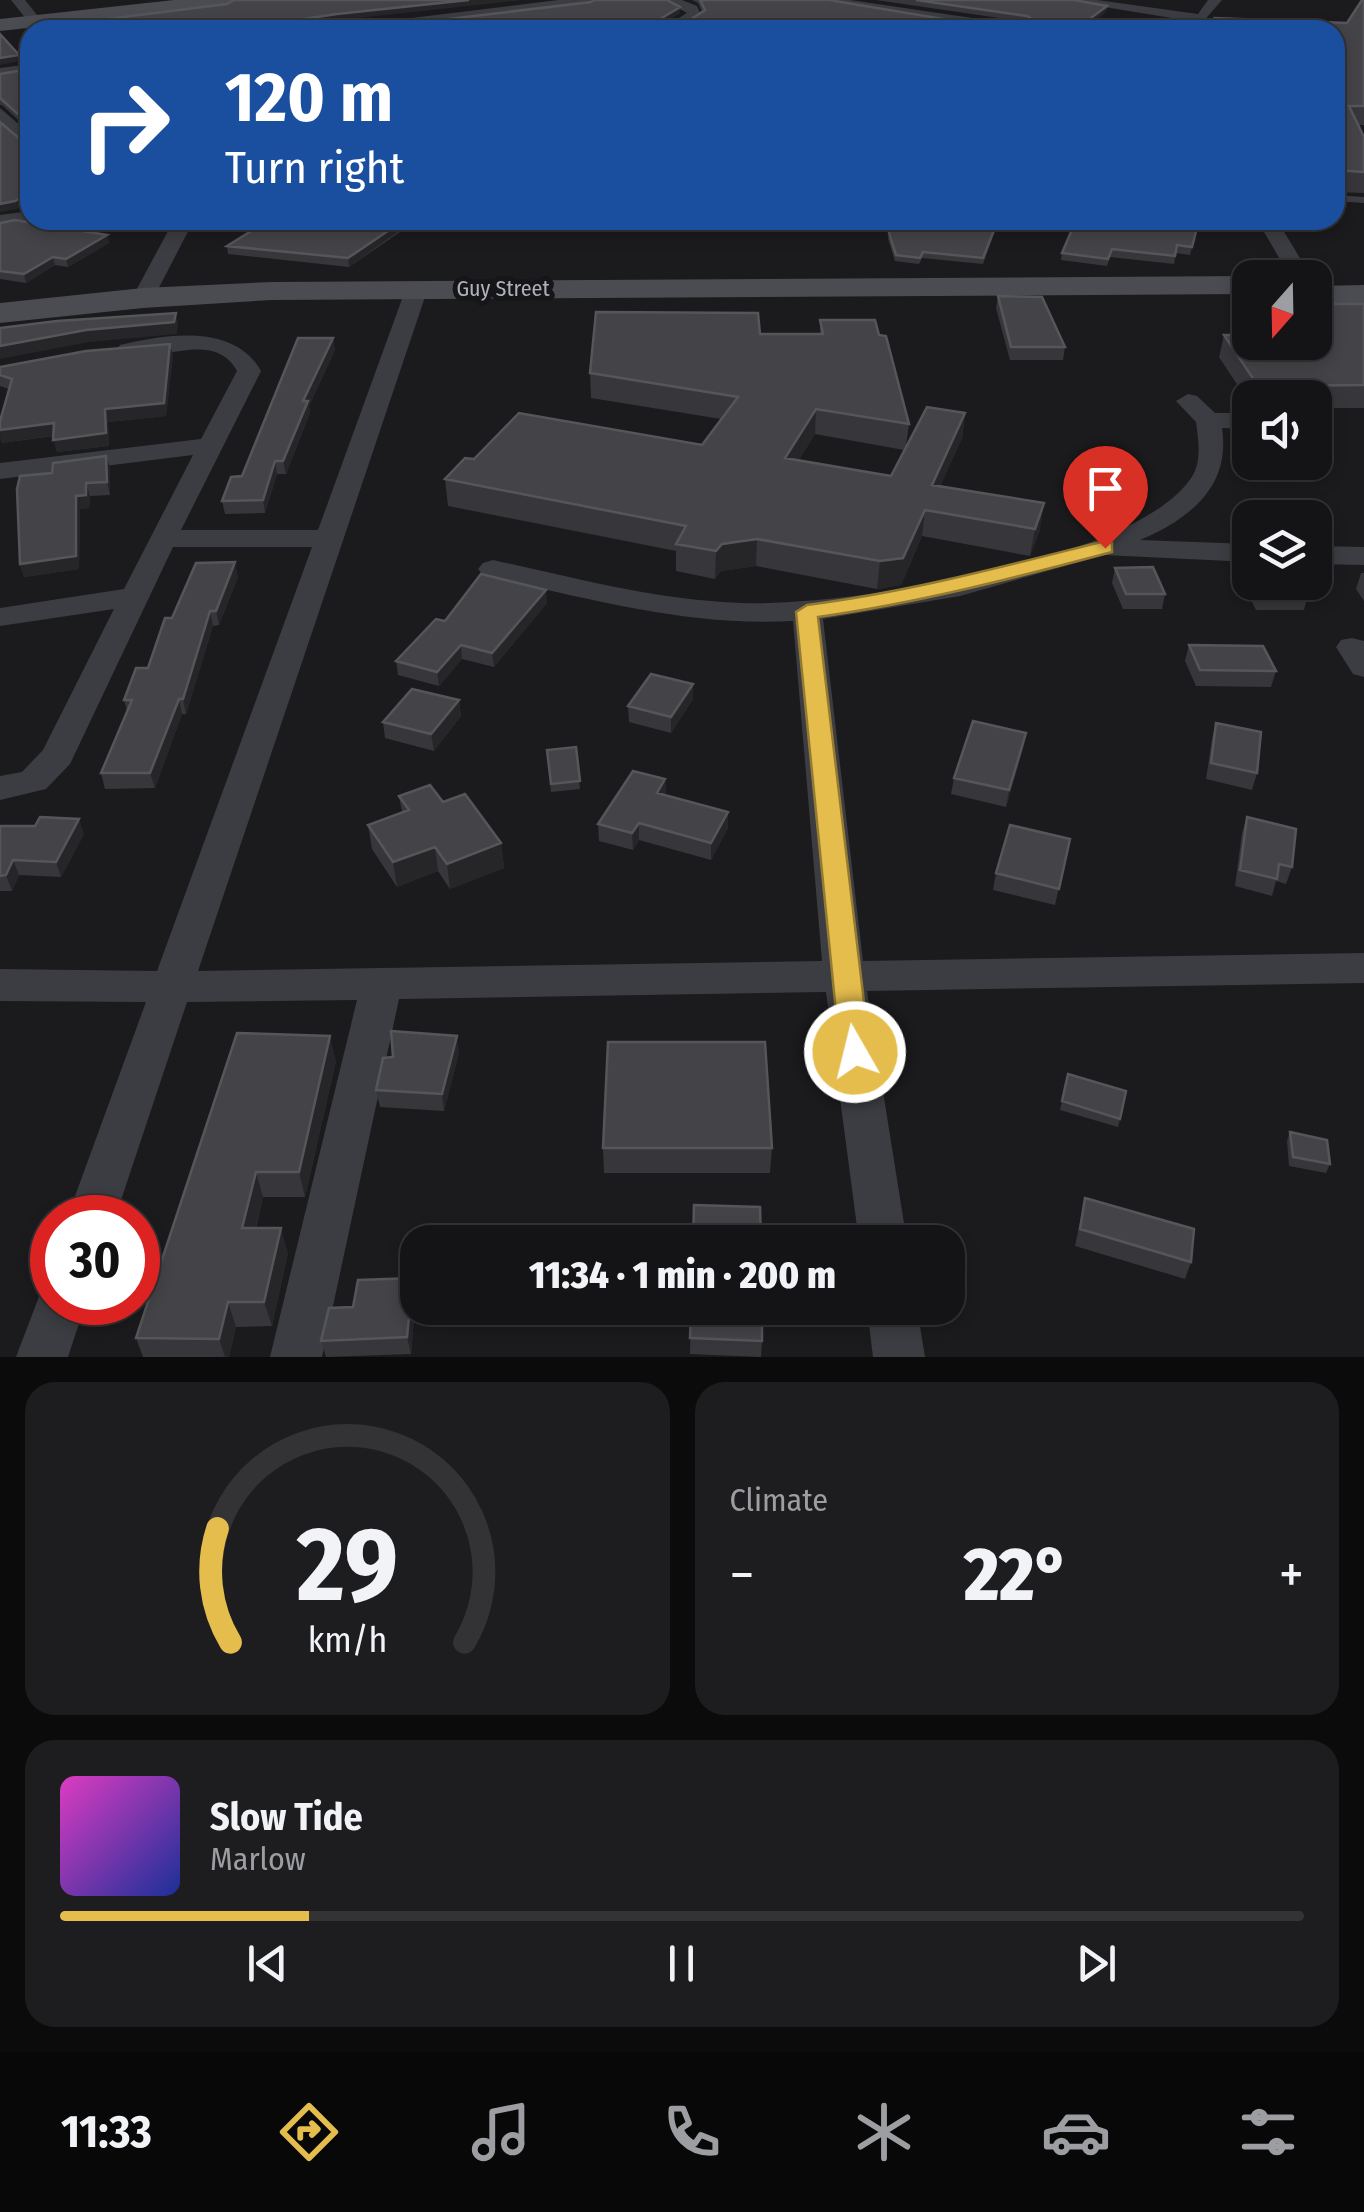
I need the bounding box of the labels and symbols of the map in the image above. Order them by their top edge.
north arrow [1232,260,1332,360]
street label: Guy Street [456,275,550,302]
pin [1063,446,1148,549]
position arrow [803,1000,907,1104]
speed limit sign: 30 [30,1195,160,1325]

